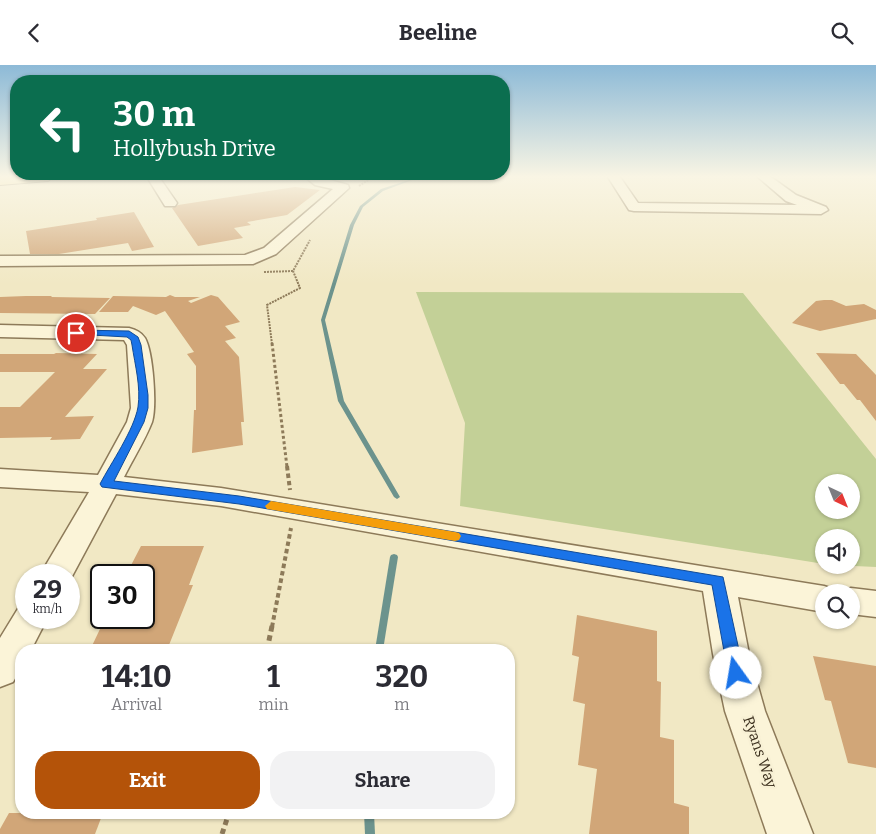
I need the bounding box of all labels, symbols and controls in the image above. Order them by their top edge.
icon: back [20,19,48,47]
text: Beeline [399,19,477,46]
icon: search [828,19,856,47]
text: 30 m [113,93,195,135]
icon: left [30,95,95,160]
text: Hollybush Drive [113,135,276,162]
pin [55,312,97,354]
icon: arrive [62,319,90,347]
north arrow [815,474,860,519]
map controls [815,474,860,629]
button: sound [815,529,860,574]
speed limit sign: 30 [90,564,155,629]
text: 29 [33,575,62,605]
button: search [815,584,860,629]
text: km/h [33,602,62,616]
position arrow [709,646,761,698]
text: 14:10 [102,659,172,695]
text: 1 [267,659,280,695]
text: 320 [375,659,428,695]
text: Arrival [111,695,162,714]
text: min [258,695,289,714]
text: m [394,695,409,714]
street label: Ryans Way [739,714,781,790]
button: Exit [35,751,260,809]
button: Share [270,751,495,809]

